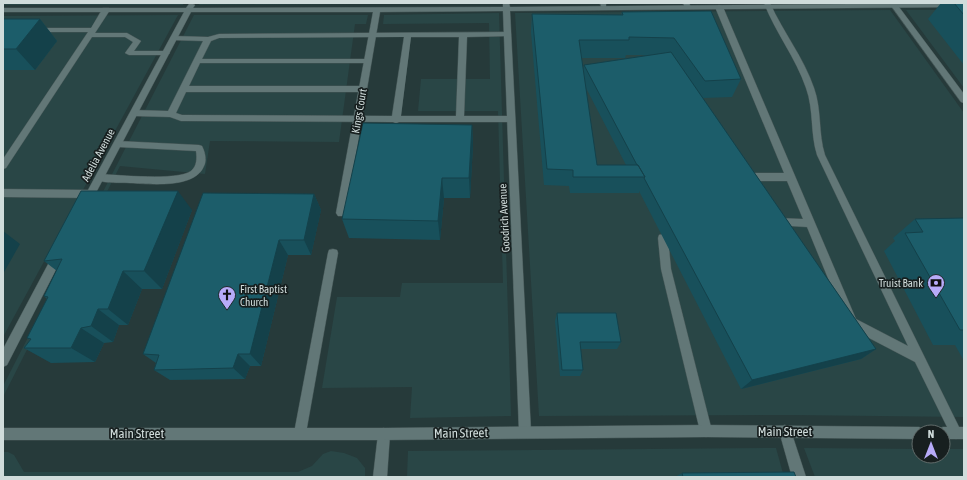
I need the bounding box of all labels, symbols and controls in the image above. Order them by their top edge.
street label: Kings Court [349,88,369,134]
street label: Adelia Avenue [79,127,117,183]
street label: Goodrich Avenue [496,183,512,253]
bank icon: Truist Bank [926,273,946,298]
place label: Truist Bank [879,277,923,289]
place label: First Baptist Church [240,283,287,308]
church icon: First Baptist Church [217,285,237,310]
street label: Main Street [758,424,812,439]
north arrow [911,424,951,464]
street label: Main Street [434,425,489,441]
street label: Main Street [110,426,164,441]
text: N [928,428,934,440]

